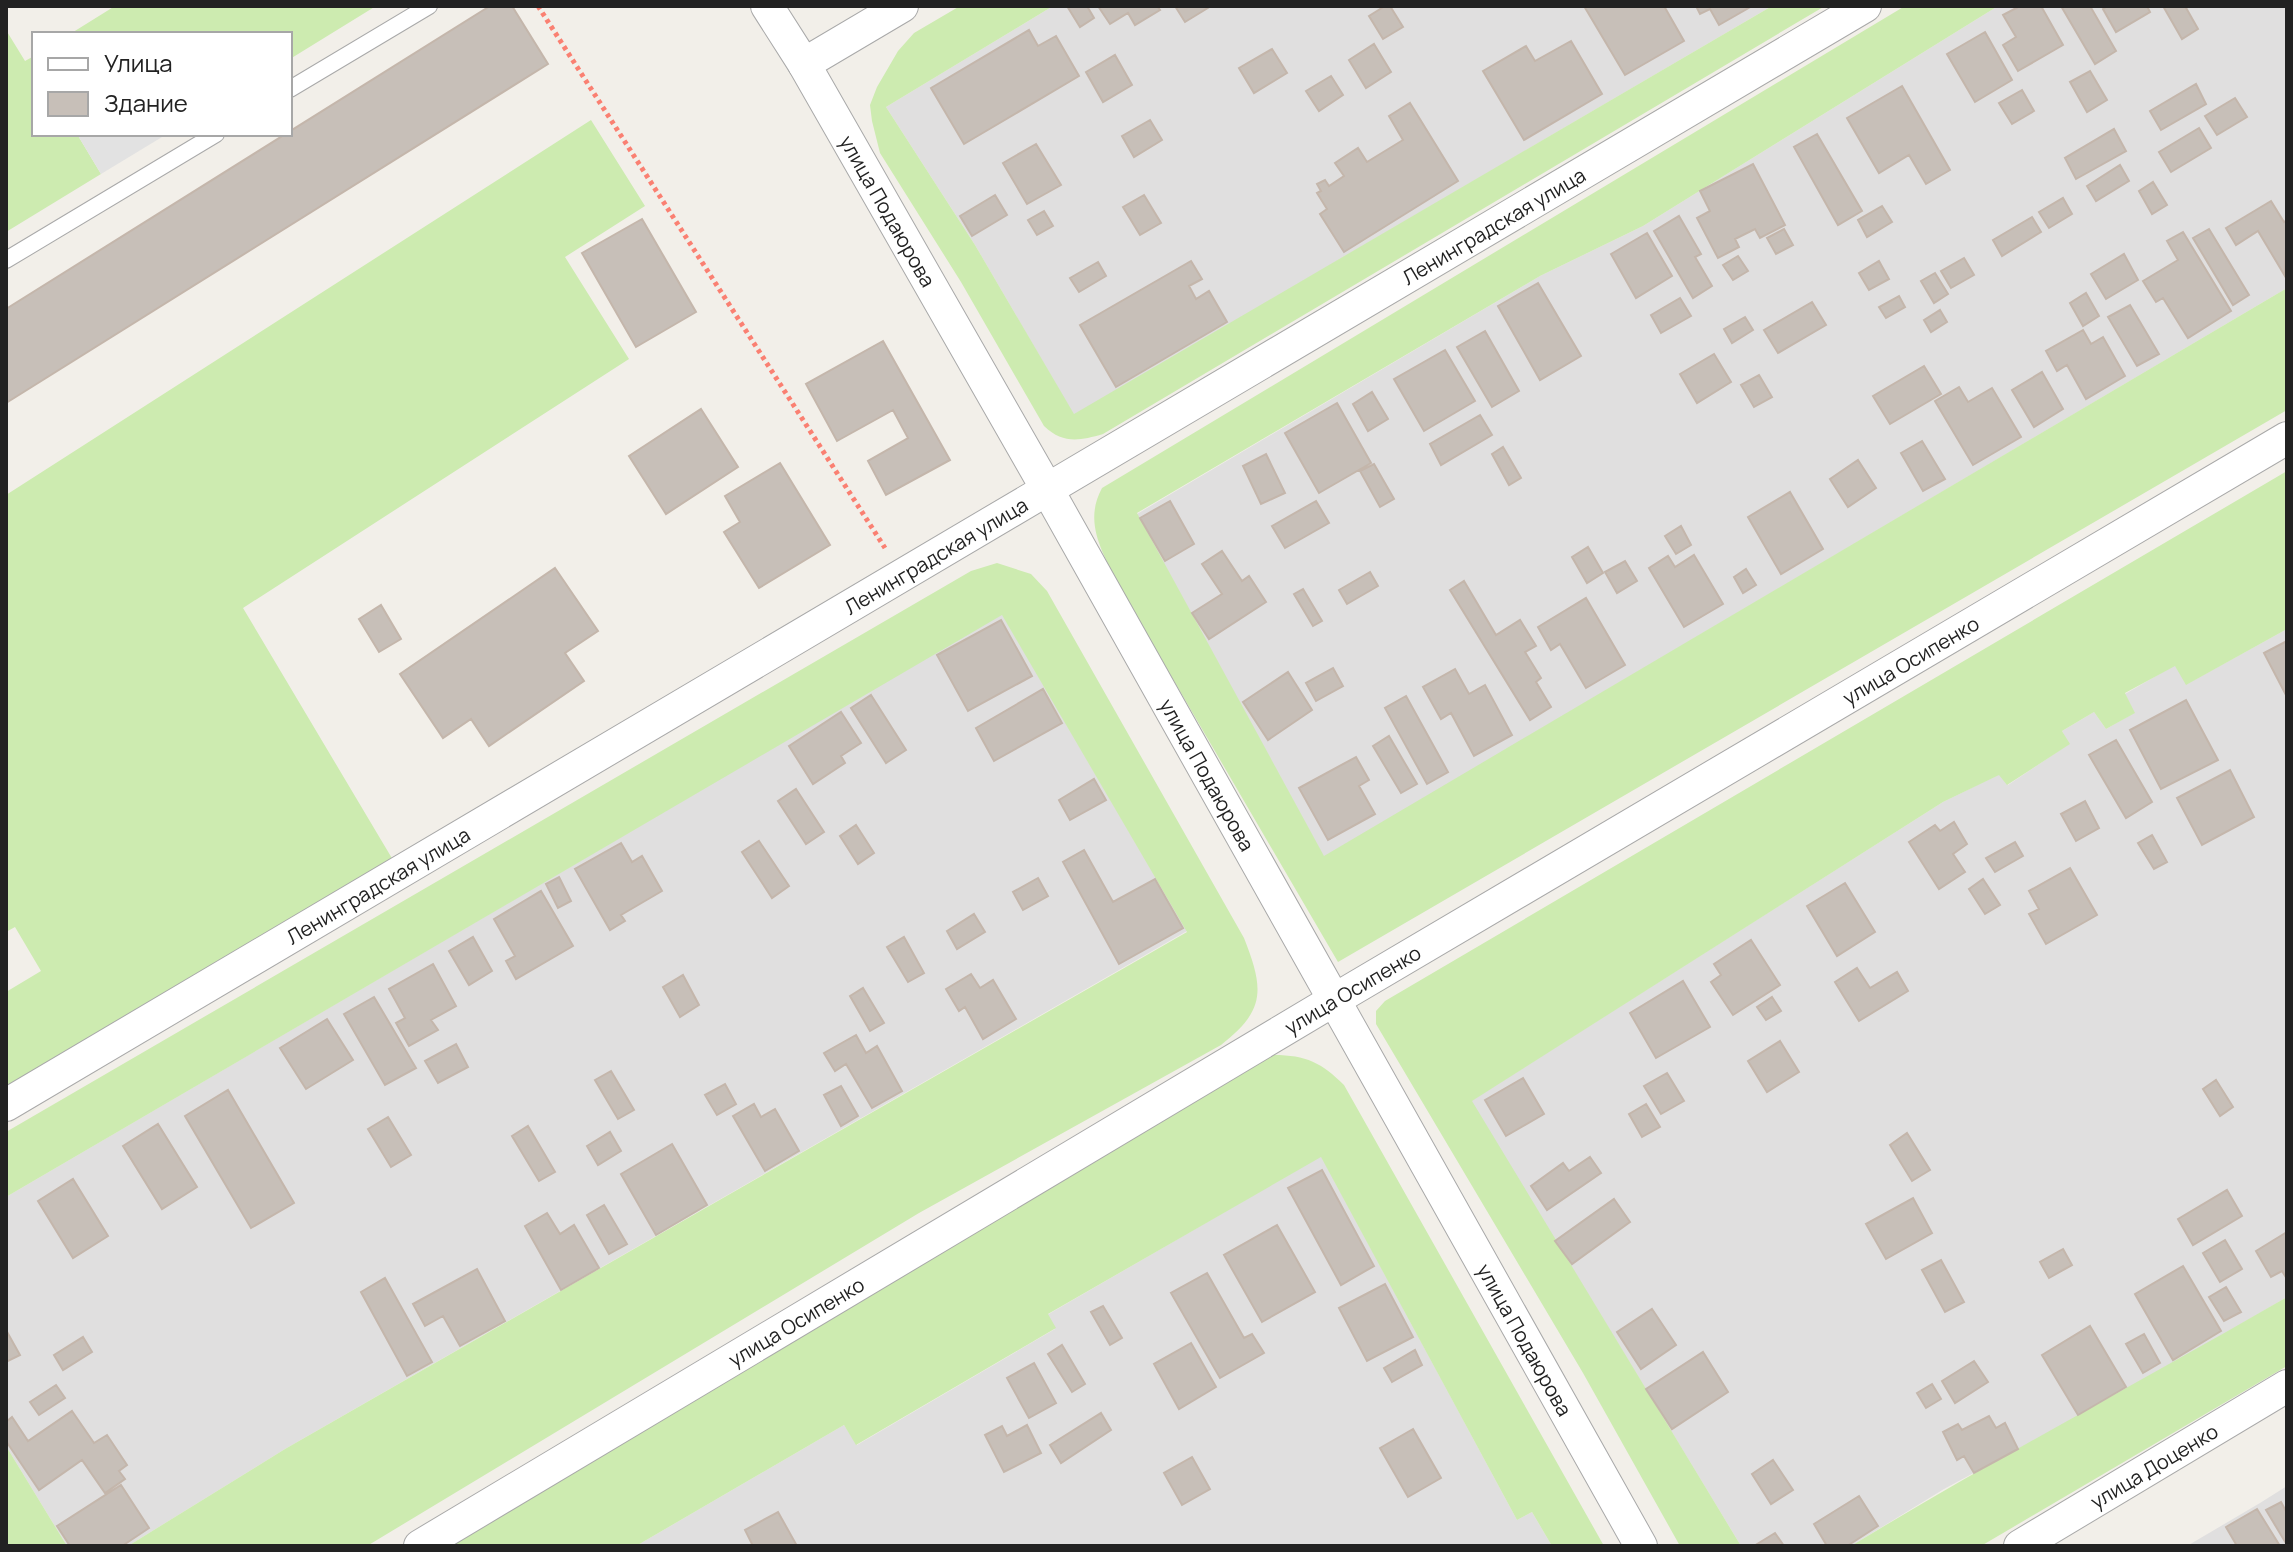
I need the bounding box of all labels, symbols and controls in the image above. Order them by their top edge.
legend [32,32,292,136]
text: Улица [104,46,173,79]
text: Здание [104,86,188,119]
street label: улица Подаюрова [834,130,942,292]
street label: Ленинградская улица [1397,161,1590,290]
street label: Ленинградская улица [839,491,1032,620]
street label: улица Осипенко [1837,609,1984,711]
street label: улица Подаюрова [1154,694,1261,856]
street label: Ленинградская улица [281,820,475,950]
street label: улица Осипенко [1279,938,1426,1040]
street label: улица Подаюрова [1471,1259,1579,1421]
street label: улица Осипенко [723,1270,869,1372]
street label: улица Доценко [2085,1417,2223,1515]

